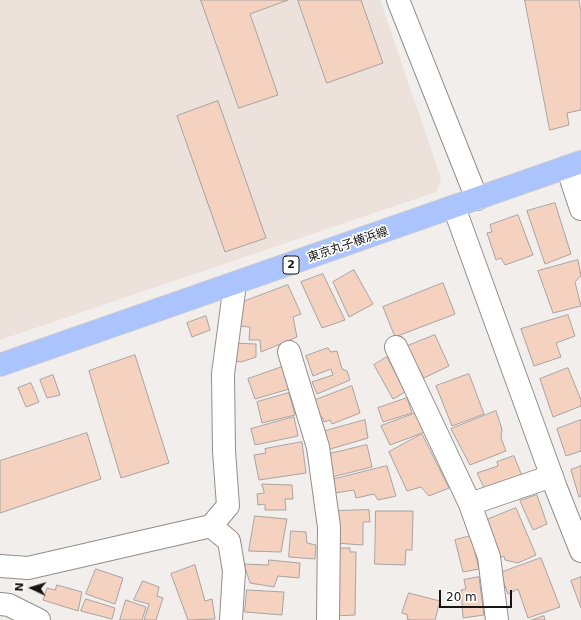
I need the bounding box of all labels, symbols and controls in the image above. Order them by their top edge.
street label: 東京丸子横浜線 [306,225,390,265]
road number: 2 [283,256,299,274]
north arrow [12,568,52,608]
text: N [13,582,26,592]
scale bar [441,582,514,608]
text: 20 m [446,590,477,604]

